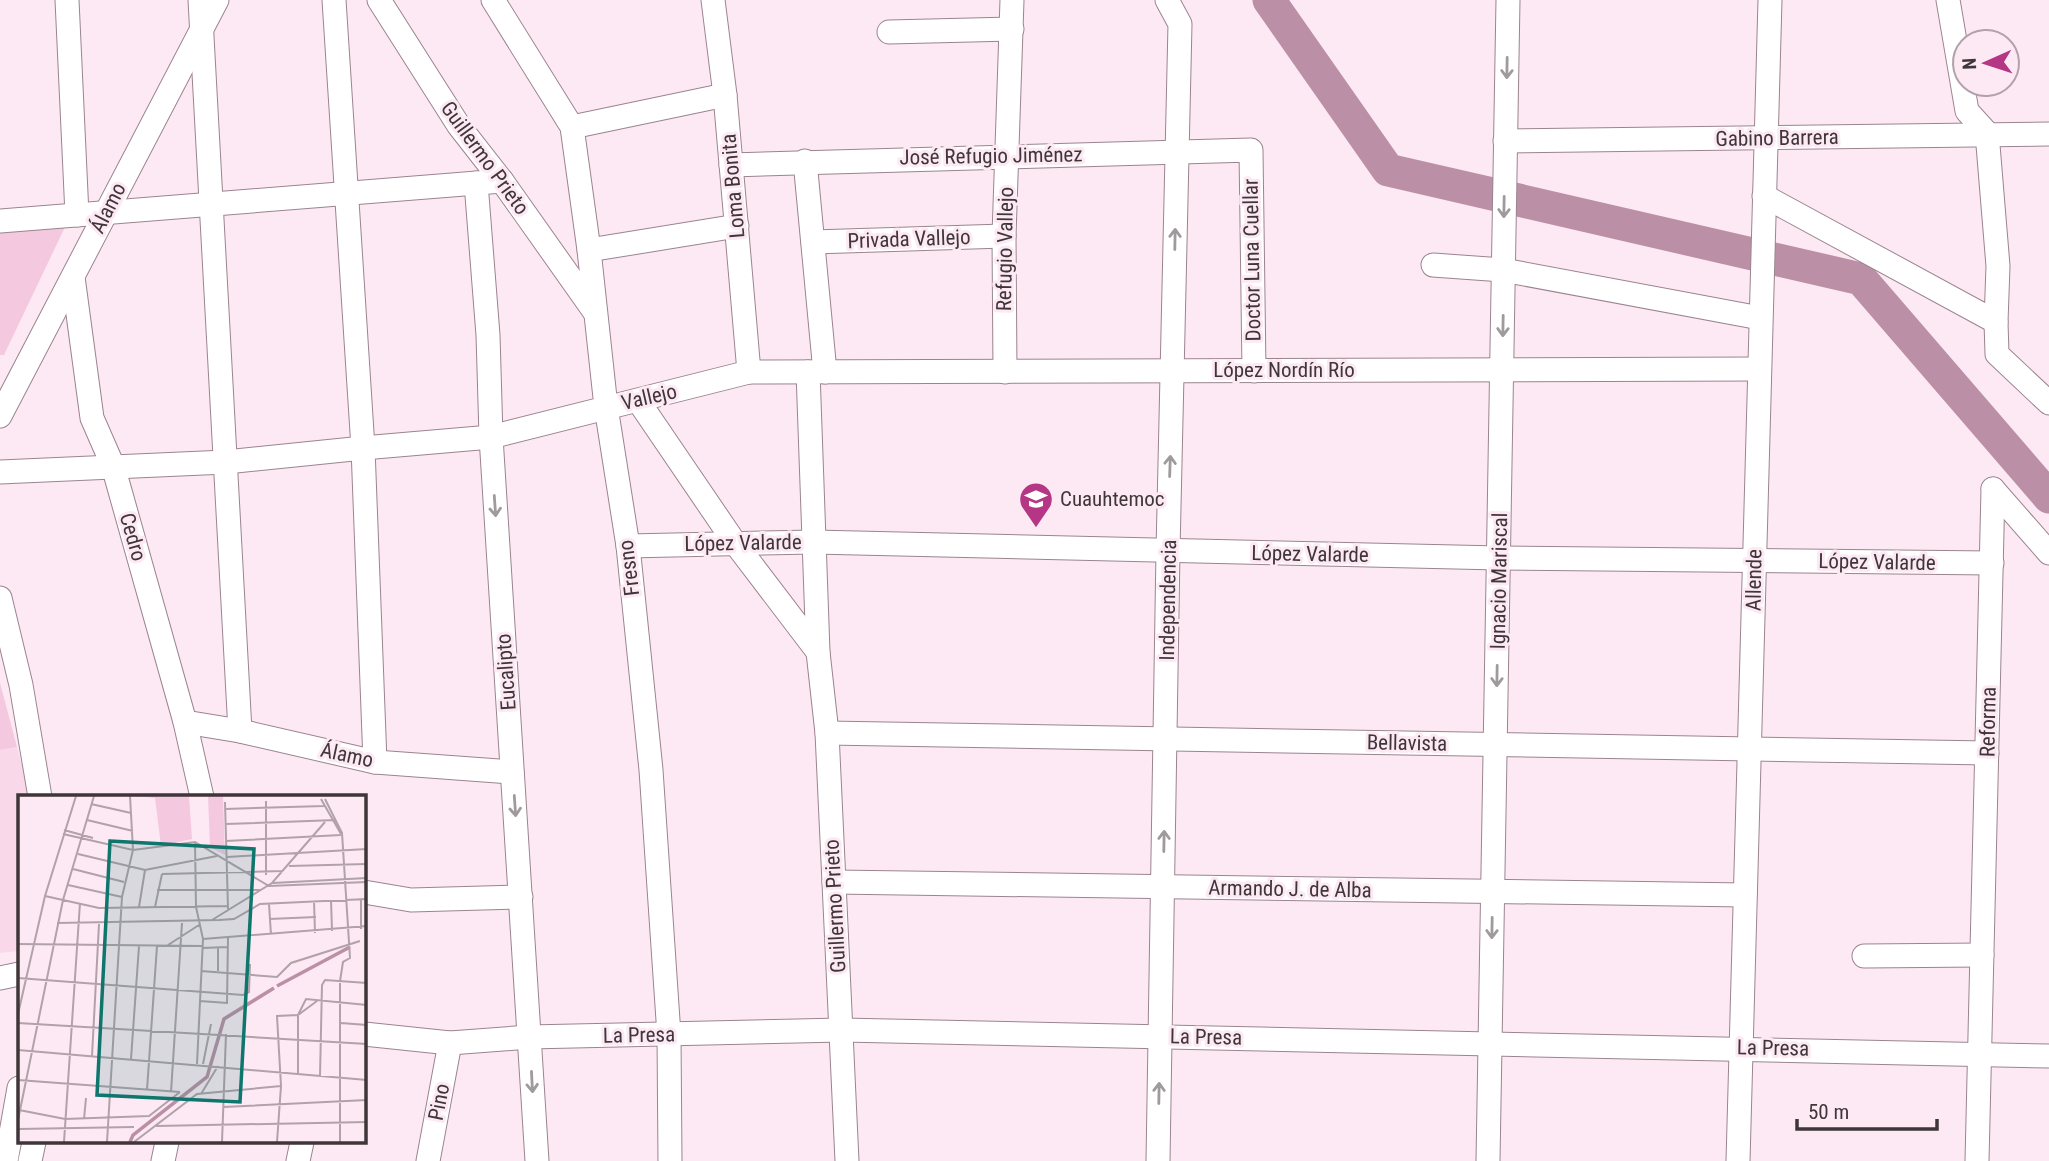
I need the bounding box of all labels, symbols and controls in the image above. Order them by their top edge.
north arrow [1951,28,2021,98]
one-way arrow [1500,56,1514,79]
text: N [1958,57,1981,70]
street label: Guillermo Prieto [436,97,534,219]
street label: Gabino Barrera [1715,125,1839,151]
street label: Loma Bonita [716,133,750,239]
street label: José Refugio Jiménez [899,142,1083,170]
street label: Doctor Luna Cuellar [1239,178,1265,342]
street label: Álamo [85,179,131,237]
street label: Refugio Vallejo [992,187,1018,311]
one-way arrow [1497,195,1511,218]
street label: Privada Vallejo [847,225,971,253]
one-way arrow [1168,228,1181,251]
one-way arrow [1496,314,1509,337]
street label: López Nordín Río [1213,358,1355,382]
street label: Vallejo [619,379,679,415]
one-way arrow [1164,455,1177,478]
school or university icon: Cuauhtemoc [1017,480,1055,529]
place label: Cuauhtemoc [1060,487,1165,511]
one-way arrow [489,494,502,516]
street label: Cedro [115,510,151,564]
street label: Ignacio Mariscal [1486,512,1512,650]
street label: López Valarde [684,530,802,556]
street label: Fresno [614,539,644,597]
street label: Independencia [1155,539,1181,661]
street label: López Valarde [1251,541,1369,567]
street label: Allende [1741,549,1767,611]
street label: López Valarde [1818,549,1936,575]
street label: Eucalipto [491,633,521,711]
one-way arrow [1490,664,1504,687]
street label: Reforma [1975,687,2001,757]
street label: Bellavista [1367,730,1447,756]
street label: Álamo [318,738,376,772]
one-way arrow [508,794,521,817]
inset map [18,795,366,1144]
one-way arrow [1157,830,1171,853]
street label: Guillermo Prieto [820,839,850,973]
street label: Armando J. de Alba [1208,876,1372,902]
one-way arrow [1485,916,1499,939]
street label: La Presa [603,1022,675,1048]
street label: La Presa [1170,1024,1242,1050]
street label: La Presa [1737,1035,1809,1061]
one-way arrow [526,1070,539,1093]
street label: Pino [424,1081,454,1123]
one-way arrow [1153,1082,1166,1105]
scale bar [1797,1088,1937,1132]
text: 50 m [1808,1100,1849,1124]

